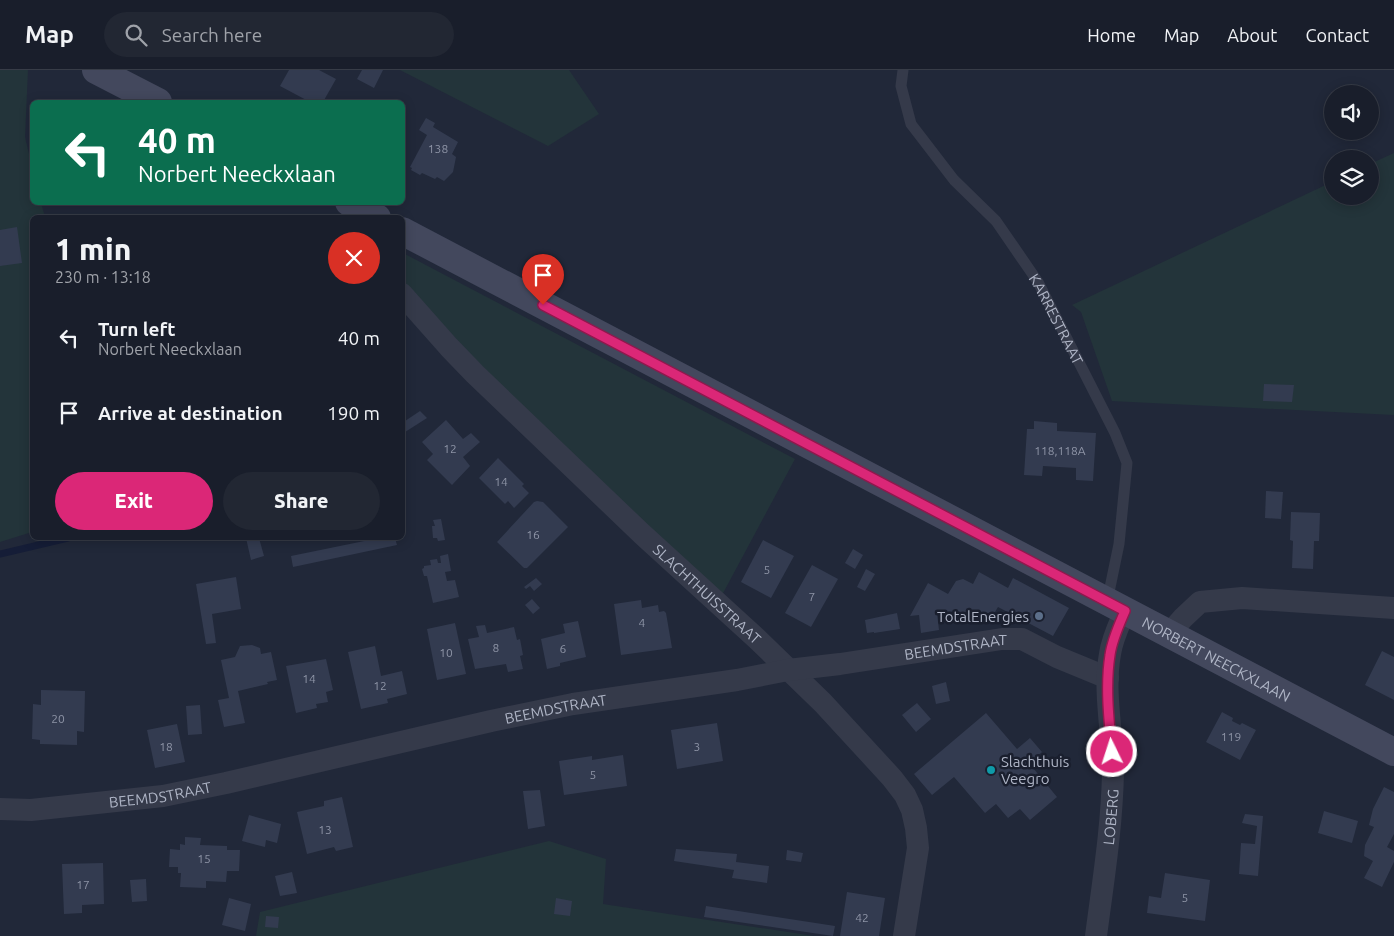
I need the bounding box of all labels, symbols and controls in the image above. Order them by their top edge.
search box [104,12,454,57]
text: Map [25,21,74,48]
icon: search [122,21,150,49]
text: Search here [162,24,262,46]
text: Home [1087,25,1136,45]
text: Map [1164,25,1199,45]
text: About [1227,25,1277,45]
text: Contact [1305,25,1369,45]
map controls [1324,85,1379,205]
button: sound [1324,85,1379,140]
icon: left [55,120,120,185]
text: 40 m [138,120,216,160]
house number: 138 [428,142,448,155]
button: layers [1324,150,1379,205]
text: Norbert Neeckxlaan [138,161,336,186]
text: 1 min [55,232,131,266]
button: close [328,232,380,284]
pin [522,254,564,305]
icon: arrive [529,261,557,289]
text: 230 m · 13:18 [55,268,151,286]
street label: KARRESTRAAT [1026,270,1087,368]
text: Turn left [98,318,176,340]
icon: left [55,324,83,352]
text: 40 m [338,327,380,349]
text: Norbert Neeckxlaan [98,340,242,358]
icon: arrive [55,399,83,427]
text: Arrive at destination [98,402,283,424]
text: 190 m [327,402,380,424]
house number: 12 [443,442,457,455]
house number: 118,118A [1034,444,1086,457]
button: Exit [55,472,213,530]
button: Share [223,472,380,530]
house number: 14 [494,475,508,488]
house number: 16 [526,528,540,541]
street label: SLACHTHUISSTRAAT [650,540,765,647]
house number: 5 [764,563,770,576]
house number: 7 [809,590,815,603]
place label: TotalEnergies [937,608,1029,625]
marker: TotalEnergies [1033,610,1045,622]
street label: NORBERT NEECKXLAAN [1140,613,1293,705]
house number: 4 [639,616,646,629]
street label: BEEMDSTRAAT [903,631,1007,662]
house number: 8 [493,641,500,654]
house number: 6 [560,642,567,655]
house number: 10 [439,646,453,659]
house number: 14 [302,672,316,685]
house number: 12 [373,679,387,692]
street label: BEEMDSTRAAT [503,691,608,726]
house number: 20 [51,712,65,725]
position arrow [1085,725,1137,777]
house number: 119 [1221,730,1241,743]
house number: 18 [159,740,173,753]
house number: 3 [694,740,700,753]
place label: Slachthuis Veegro [1001,753,1069,787]
marker: Slachthuis Veegro [985,764,997,776]
house number: 5 [590,768,596,781]
street label: BEEMDSTRAAT [108,778,213,810]
street label: LOBERG [1099,789,1121,846]
house number: 13 [318,823,332,836]
house number: 15 [197,852,211,865]
house number: 17 [76,878,90,891]
house number: 5 [1182,891,1188,904]
house number: 42 [855,911,869,924]

